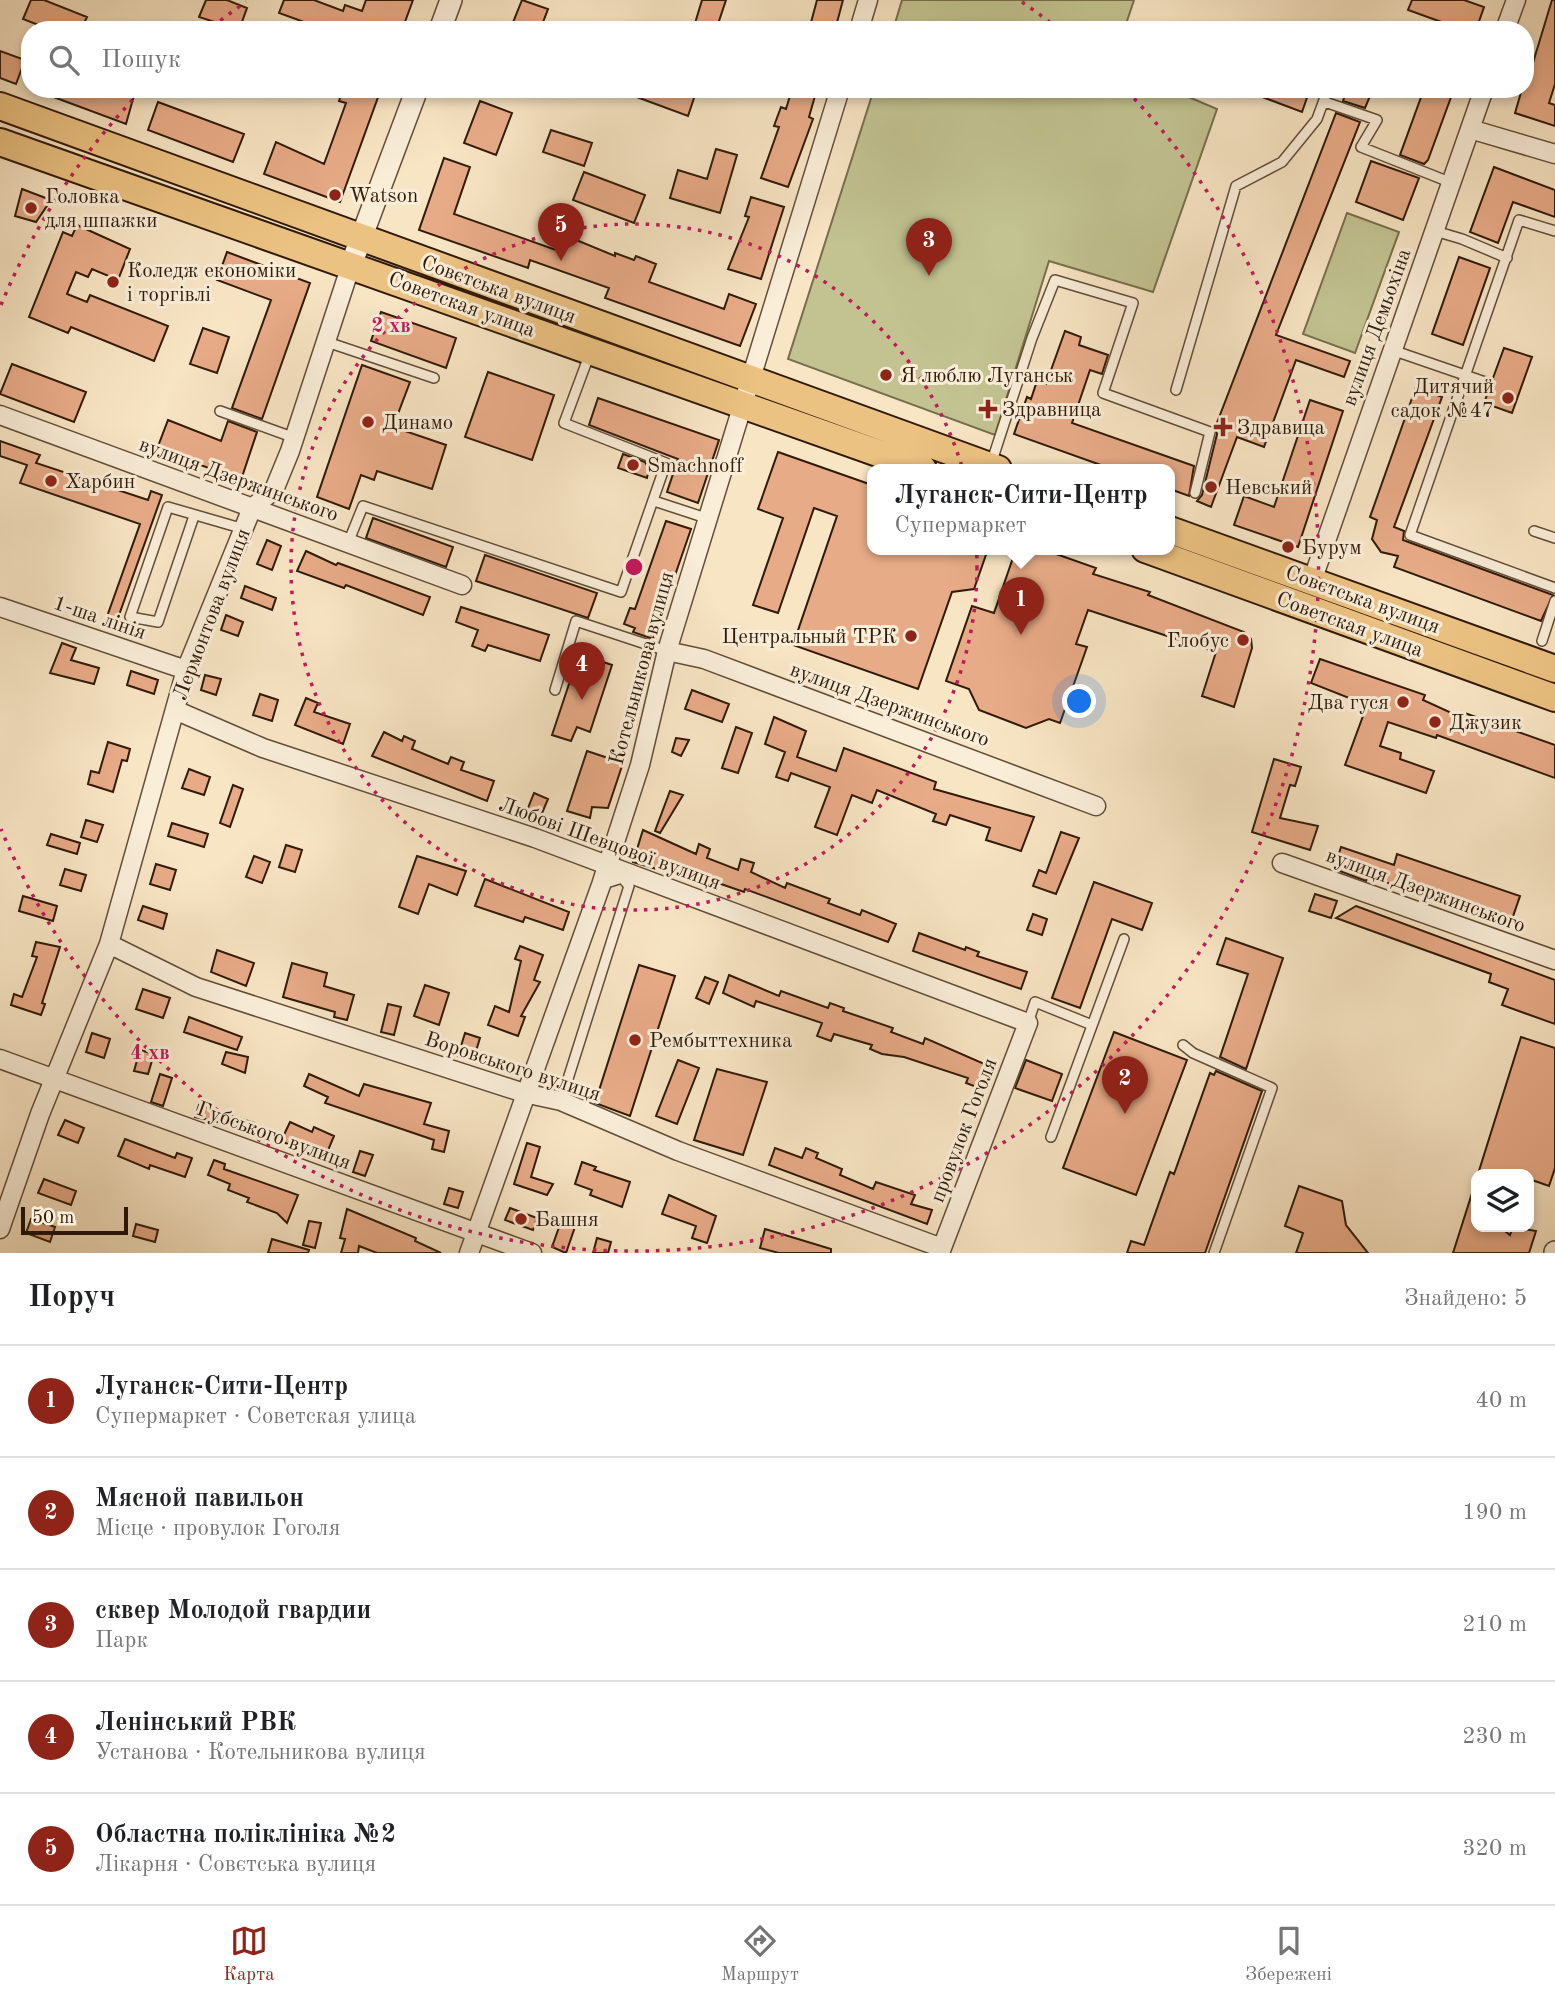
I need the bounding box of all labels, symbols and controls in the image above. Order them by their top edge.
search box [21,21,1534,98]
icon: search [45,41,83,79]
text: Пошук [101,47,181,73]
place label: Watson [349,186,418,207]
place label: Головка для шпажки [45,187,157,232]
marker: Watson [327,187,343,203]
marker: Головка для шпажки [23,200,39,216]
pin: 5 [538,203,584,261]
pin: 3 [906,218,952,276]
street label: вулиця Демьохіна [1339,246,1416,409]
street label: Совєтська вулиця [418,253,579,328]
place label: Коледж економіки і торгівлі [127,261,296,306]
street label: Советская улица [385,269,538,342]
marker: Коледж економіки і торгівлі [105,274,121,290]
text: 2 хв [371,316,411,337]
place label: Я люблю Луганськ [900,366,1074,387]
marker: Я люблю Луганськ [878,367,894,383]
place label: Дитячий садок №47 [1391,377,1494,422]
marker: Дитячий садок №47 [1500,390,1516,406]
place label: Здравница [1002,400,1101,421]
marker: Здравница [980,401,996,417]
place label: Динамо [382,413,453,434]
marker: Динамо [360,414,376,430]
place label: Здравица [1237,418,1325,439]
marker: Здравица [1215,419,1231,435]
street label: вулиця Дзержинського [136,435,341,526]
place label: Smachnoff [647,456,744,477]
marker: Smachnoff [625,457,641,473]
popup [867,464,1175,555]
place label: Харбин [65,472,135,493]
marker: Харбин [43,473,59,489]
place label: Невський [1225,478,1312,499]
marker: Невський [1203,479,1219,495]
text: Луганск-Сити-Центр [894,483,1148,509]
text: Супермаркет [894,514,1027,537]
street label: Лермонтова вулиця [170,526,255,703]
place label: Бурум [1302,538,1362,559]
marker: Бурум [1280,539,1296,555]
centre of rings [622,555,646,579]
street label: Совєтська вулиця [1282,563,1443,638]
street label: Котельникова вулиця [607,569,678,767]
pin: 1 [998,577,1044,635]
street label: Советская улица [1273,589,1426,662]
street label: 1-ша лінія [50,593,149,644]
place label: Центральный ТРК [721,627,897,648]
marker: Центральный ТРК [903,628,919,644]
place label: Глобус [1167,631,1229,652]
marker: Глобус [1235,632,1251,648]
pin: 4 [559,642,605,700]
street label: вулиця Дзержинського [787,660,992,751]
your location [1062,684,1096,718]
place label: Два гуся [1308,693,1389,714]
marker: Два гуся [1395,694,1411,710]
place label: Джузик [1449,713,1522,734]
marker: Джузик [1427,714,1443,730]
street label: Любові Шевцової вулиця [496,794,723,894]
street label: вулиця Дзержинського [1323,846,1528,937]
street label: Воровського вулиця [422,1029,603,1106]
place label: Рембыттехника [649,1031,792,1052]
marker: Рембыттехника [627,1032,643,1048]
text: 4 хв [130,1043,170,1064]
street label: провулок Гоголя [927,1055,1002,1206]
pin: 2 [1102,1056,1148,1114]
street label: Губського вулиця [193,1099,354,1174]
map controls [1471,1169,1534,1232]
button: layers [1471,1169,1534,1232]
scale bar [21,1204,128,1236]
text: 50 m [32,1209,74,1228]
place label: Башня [535,1210,599,1231]
marker: Башня [513,1211,529,1227]
text: Поруч [28,1283,115,1313]
text: Знайдено: 5 [1404,1287,1527,1310]
text: Луганск-Сити-Центр [95,1374,348,1400]
text: 1 [44,1389,58,1412]
text: 40 m [1476,1389,1527,1412]
text: Супермаркет · Советская улица [95,1405,416,1428]
text: Мясной павильон [95,1486,304,1512]
text: 2 [44,1501,58,1524]
text: 190 m [1462,1501,1527,1524]
text: Місце · провулок Гоголя [95,1517,340,1540]
text: сквер Молодой гвардии [95,1598,371,1624]
text: 3 [44,1613,58,1636]
text: 210 m [1462,1613,1527,1636]
text: Парк [95,1629,148,1652]
text: Ленінський РВК [95,1710,296,1736]
text: 4 [44,1725,58,1748]
text: 230 m [1462,1725,1527,1748]
text: Установа · Котельникова вулиця [95,1741,426,1764]
text: Областна поліклініка №2 [95,1822,396,1848]
text: 5 [44,1837,58,1860]
text: 320 m [1462,1837,1527,1860]
text: Лікарня · Совєтська вулиця [95,1853,376,1876]
tab: Карта [223,1922,275,1987]
tab: Маршрут [721,1922,799,1987]
tab: Збережені [1245,1922,1332,1987]

